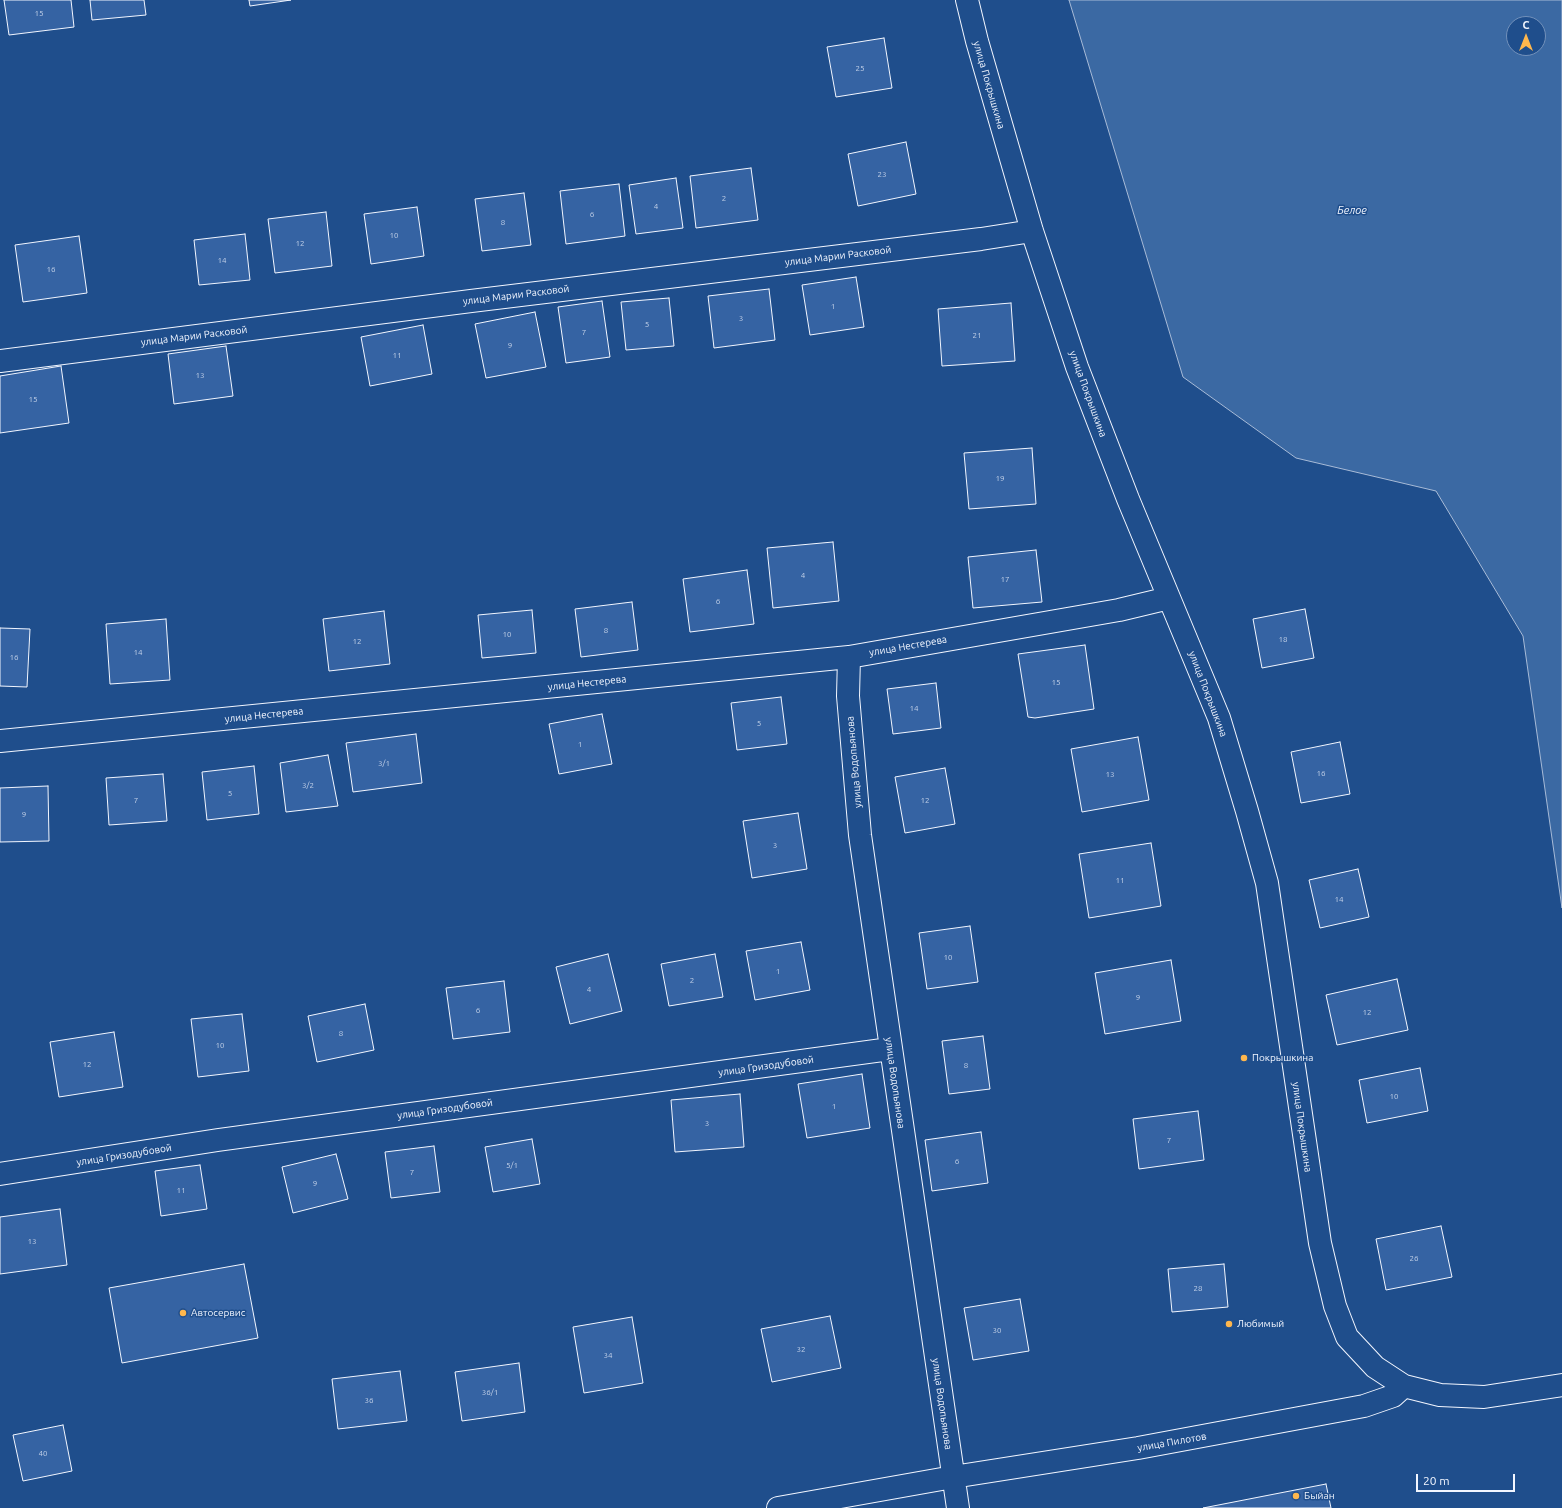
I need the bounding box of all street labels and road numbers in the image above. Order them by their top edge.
street label: улица Покрышкина [971,40,1007,130]
street label: улица Марии Расковой [784,244,892,268]
street label: улица Марии Расковой [462,283,570,307]
street label: улица Марии Расковой [140,324,248,348]
street label: улица Покрышкина [1067,349,1109,439]
street label: улица Нестерева [868,633,948,659]
street label: улица Покрышкина [1186,649,1230,739]
street label: улица Нестерева [547,673,627,693]
street label: улица Нестерева [224,705,304,725]
street label: улица Водопьянова [844,716,864,808]
street label: улица Водопьянова [883,1037,907,1129]
street label: улица Гризодубовой [718,1053,814,1079]
street label: улица Покрышкина [1290,1081,1314,1173]
street label: улица Гризодубовой [397,1096,493,1122]
street label: улица Гризодубовой [76,1142,172,1168]
street label: улица Водопьянова [930,1358,954,1450]
street label: улица Пилотов [1136,1430,1208,1454]

